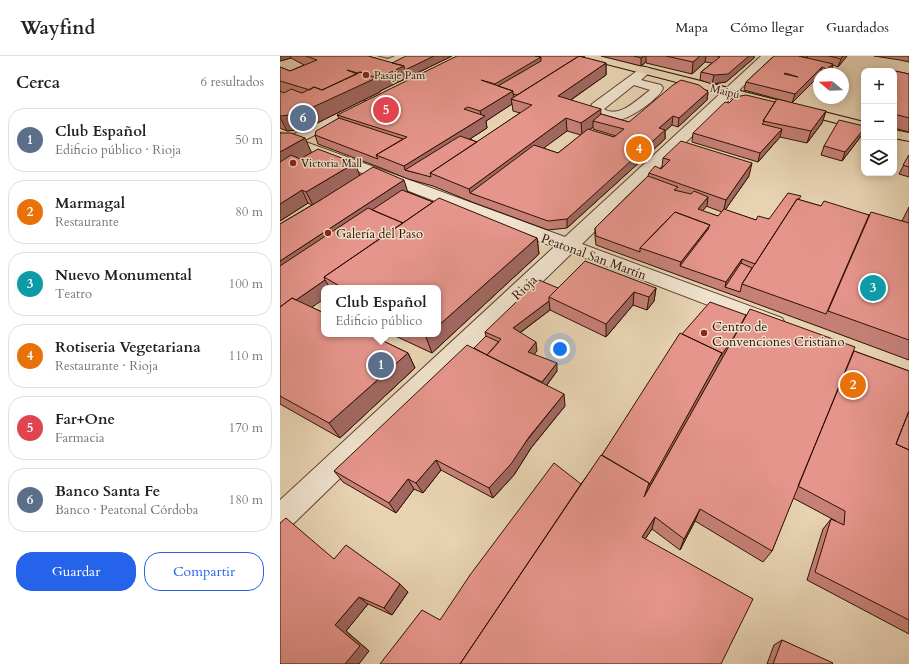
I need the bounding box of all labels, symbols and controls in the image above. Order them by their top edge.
text: Wayfind [20,15,95,41]
text: Mapa [675,18,708,37]
text: Cómo llegar [730,18,804,37]
text: Guardados [826,18,889,37]
place label: Pasaje Pam [374,68,426,83]
north arrow [813,68,849,104]
map controls [861,68,897,176]
button: + [861,68,897,104]
marker: Pasaje Pam [361,70,371,80]
text: Cerca [16,71,60,94]
text: 6 resultados [200,73,264,91]
street label: Maipú [708,81,741,102]
pin: 5 [373,95,399,125]
pin: 6 [290,103,316,133]
button: − [861,104,897,140]
text: Club Español [55,121,146,141]
text: 1 [27,131,33,149]
text: 50 m [235,131,263,149]
pin: 4 [626,134,652,164]
button: layers [861,140,897,176]
text: Edificio público · Rioja [55,141,181,159]
place label: Victoria Mall [301,156,362,171]
marker: Victoria Mall [288,158,298,168]
text: Marmagal [55,193,125,213]
text: 2 [27,203,33,221]
text: 80 m [235,203,263,221]
text: Restaurante [55,213,119,231]
place label: Galería del Paso [336,225,423,243]
marker: Galería del Paso [323,228,333,238]
street label: Peatonal San Martín [538,230,649,285]
text: Nuevo Monumental [55,265,192,285]
street label: Rioja [508,271,542,304]
pin: 3 [860,273,886,303]
text: 3 [27,275,33,293]
text: 100 m [229,275,263,293]
text: Teatro [55,285,92,303]
popup [321,285,441,337]
text: Club Español [335,292,427,312]
text: Edificio público [335,312,422,330]
place label: Centro de Convenciones Cristiano [712,318,844,351]
marker: Centro de Convenciones Cristiano [699,328,709,338]
text: Rotiseria Vegetariana [55,337,201,357]
your location [550,339,570,359]
text: 4 [27,347,33,365]
text: 110 m [229,347,263,365]
pin: 1 [368,350,394,380]
text: Restaurante · Rioja [55,357,158,375]
pin: 2 [840,370,866,400]
text: Far+One [55,409,115,429]
text: 5 [27,419,33,437]
text: 170 m [229,419,263,437]
text: Farmacia [55,429,105,447]
text: Banco Santa Fe [55,481,160,501]
text: 6 [27,491,33,509]
text: 180 m [229,491,263,509]
text: Banco · Peatonal Córdoba [55,501,198,519]
button: Guardar [16,552,136,591]
button: Compartir [144,552,264,591]

